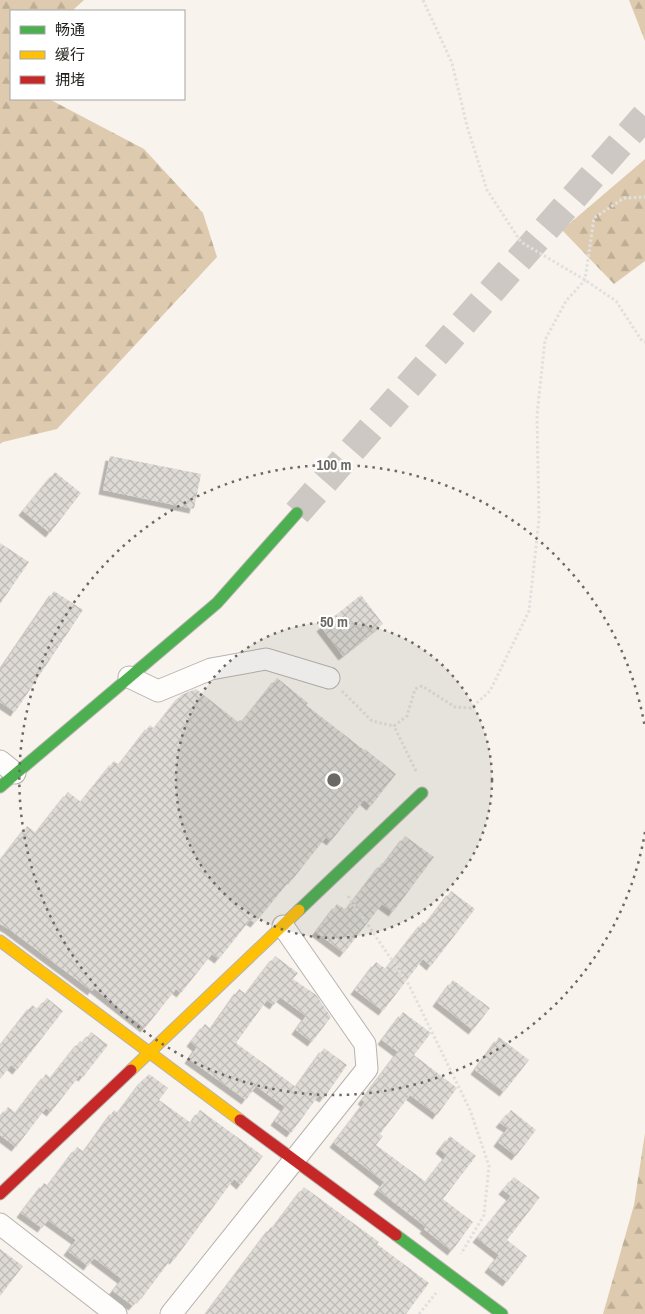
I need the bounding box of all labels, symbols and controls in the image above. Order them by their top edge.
legend [10,10,185,100]
text: 畅通 [55,19,85,40]
text: 缓行 [55,44,85,65]
text: 拥堵 [55,69,85,90]
text: 100 m [317,454,351,475]
text: 50 m [320,611,348,632]
centre of rings [325,771,343,789]

